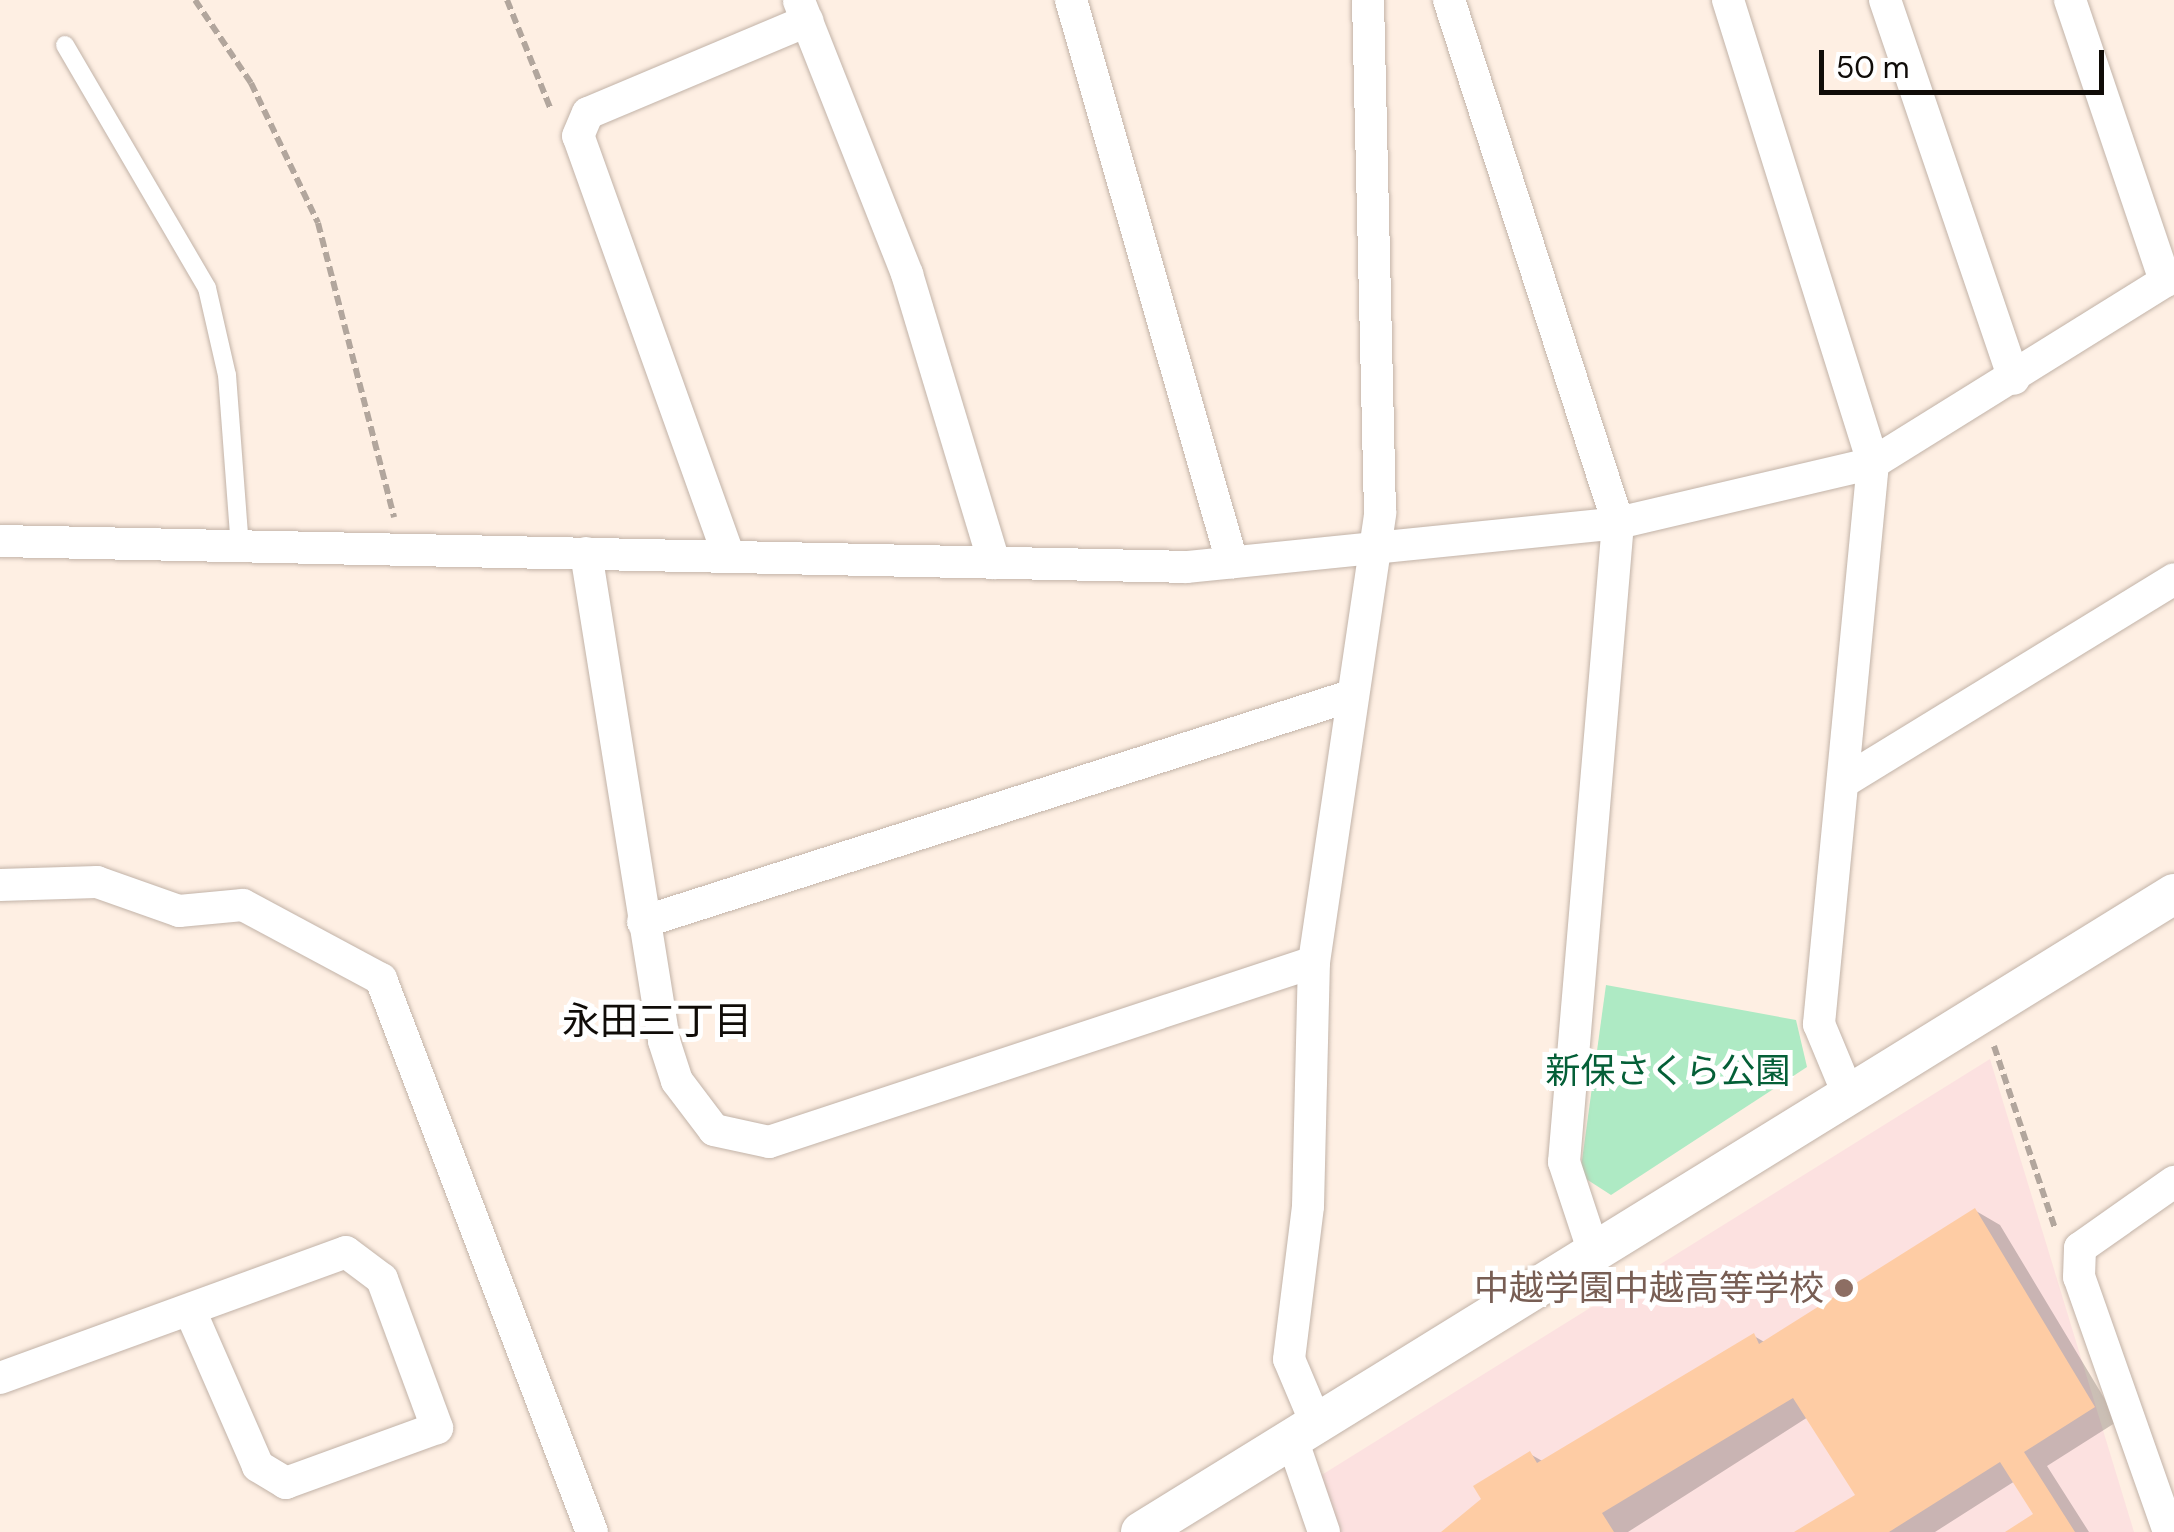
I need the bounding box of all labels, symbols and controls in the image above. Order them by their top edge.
scale bar [1824,30,2109,92]
text: 50 m [1836,48,1910,87]
district label: 永田三丁目 [562,999,752,1045]
park label: 新保さくら公園 [1546,1050,1790,1092]
place label: 中越学園中越高等学校 [1474,1267,1824,1309]
marker: 中越学園中越高等学校 [1833,1277,1855,1299]

